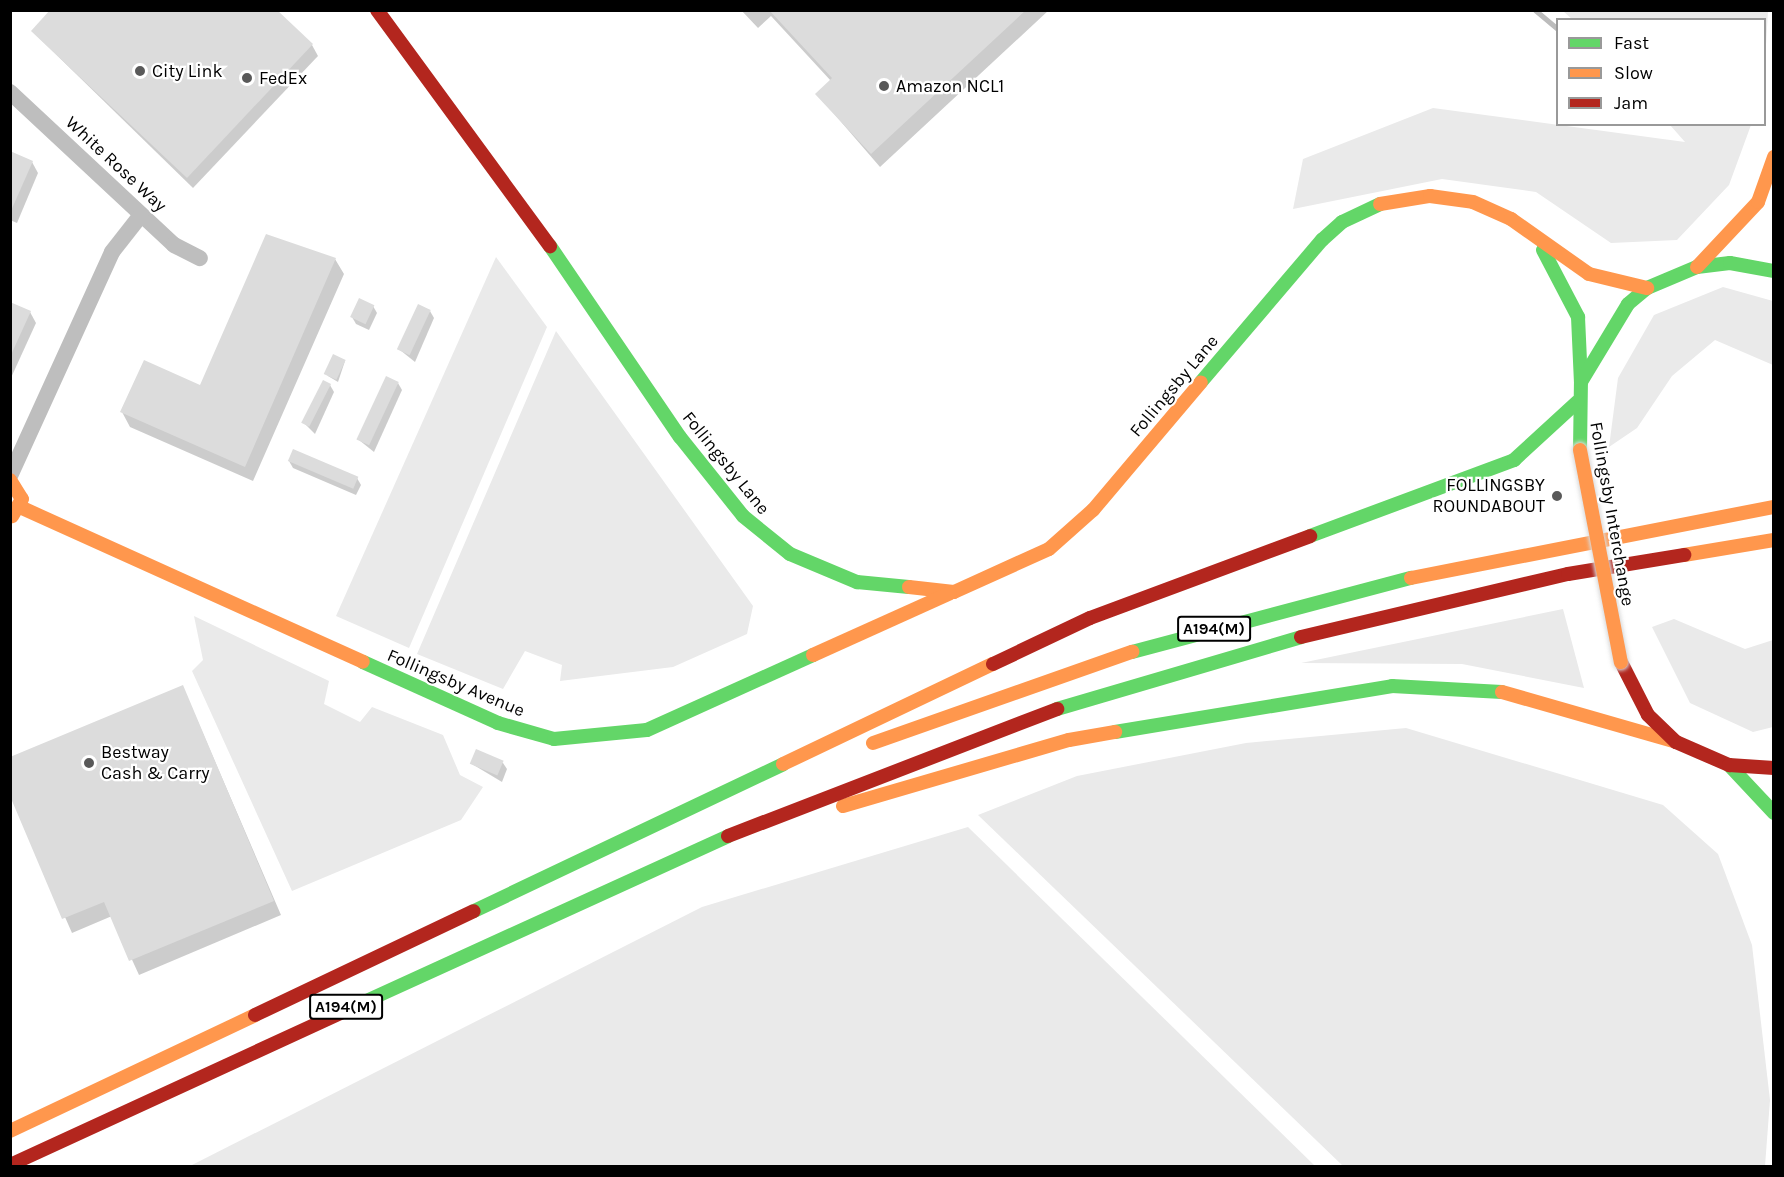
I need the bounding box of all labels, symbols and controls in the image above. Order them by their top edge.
legend [1556,18,1766,126]
text: Fast [1614,32,1649,54]
place label: City Link [152,60,223,82]
text: Slow [1614,62,1653,84]
marker: City Link [133,64,147,78]
place label: FedEx [259,67,307,89]
marker: FedEx [240,71,254,85]
place label: Amazon NCL1 [896,75,1004,97]
marker: Amazon NCL1 [877,79,891,93]
text: Jam [1614,92,1648,114]
street label: White Rose Way [61,112,171,216]
street label: Follingsby Lane [1125,331,1223,441]
street label: Follingsby Lane [678,407,774,519]
street label: Follingsby Interchange [1585,420,1639,608]
place label: FOLLINGSBY ROUNDABOUT [1433,475,1545,518]
marker: FOLLINGSBY ROUNDABOUT [1550,489,1564,503]
road number: A194(M) [1176,616,1252,642]
street label: Follingsby Avenue [384,644,528,722]
place label: Bestway Cash & Carry [101,742,210,784]
marker: Bestway Cash & Carry [82,756,96,770]
road number: A194(M) [308,994,384,1020]

